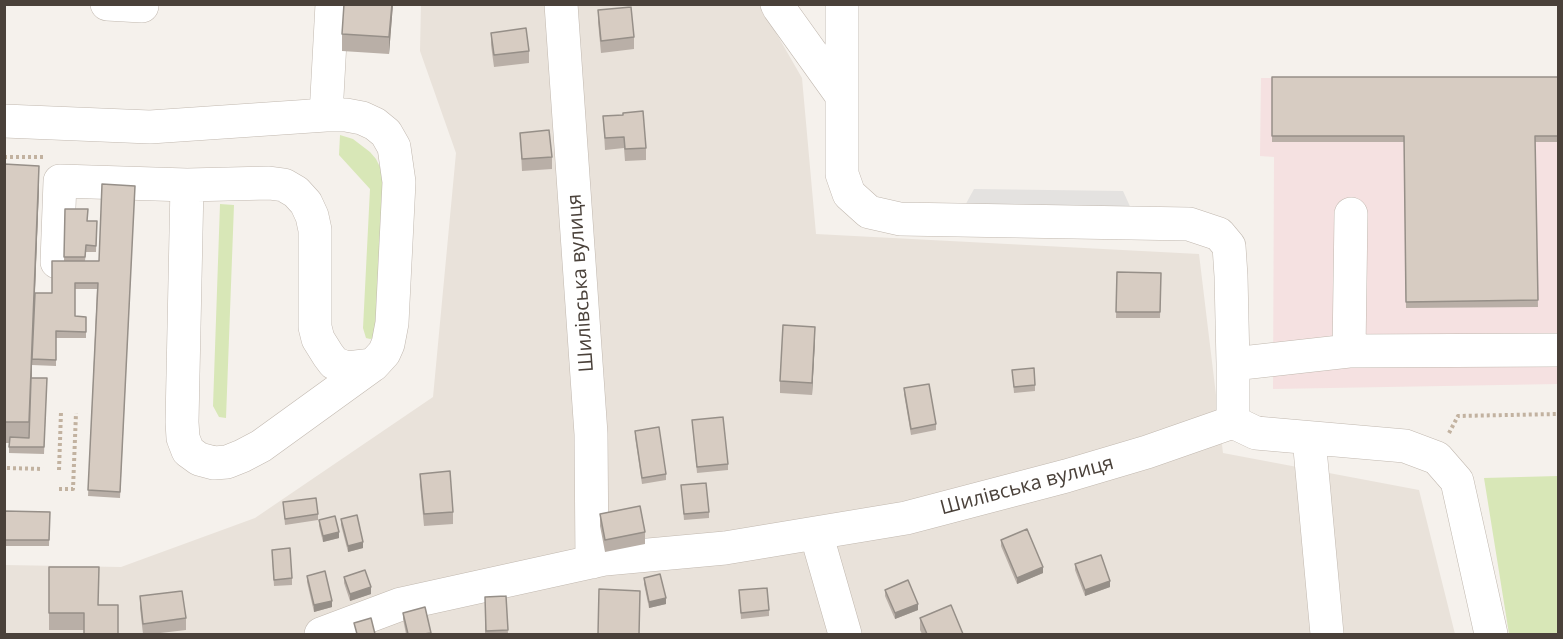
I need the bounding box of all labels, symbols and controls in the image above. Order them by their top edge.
street label: Шилівська вулиця [563,193,599,373]
street label: Шилівська вулиця [938,451,1116,521]

